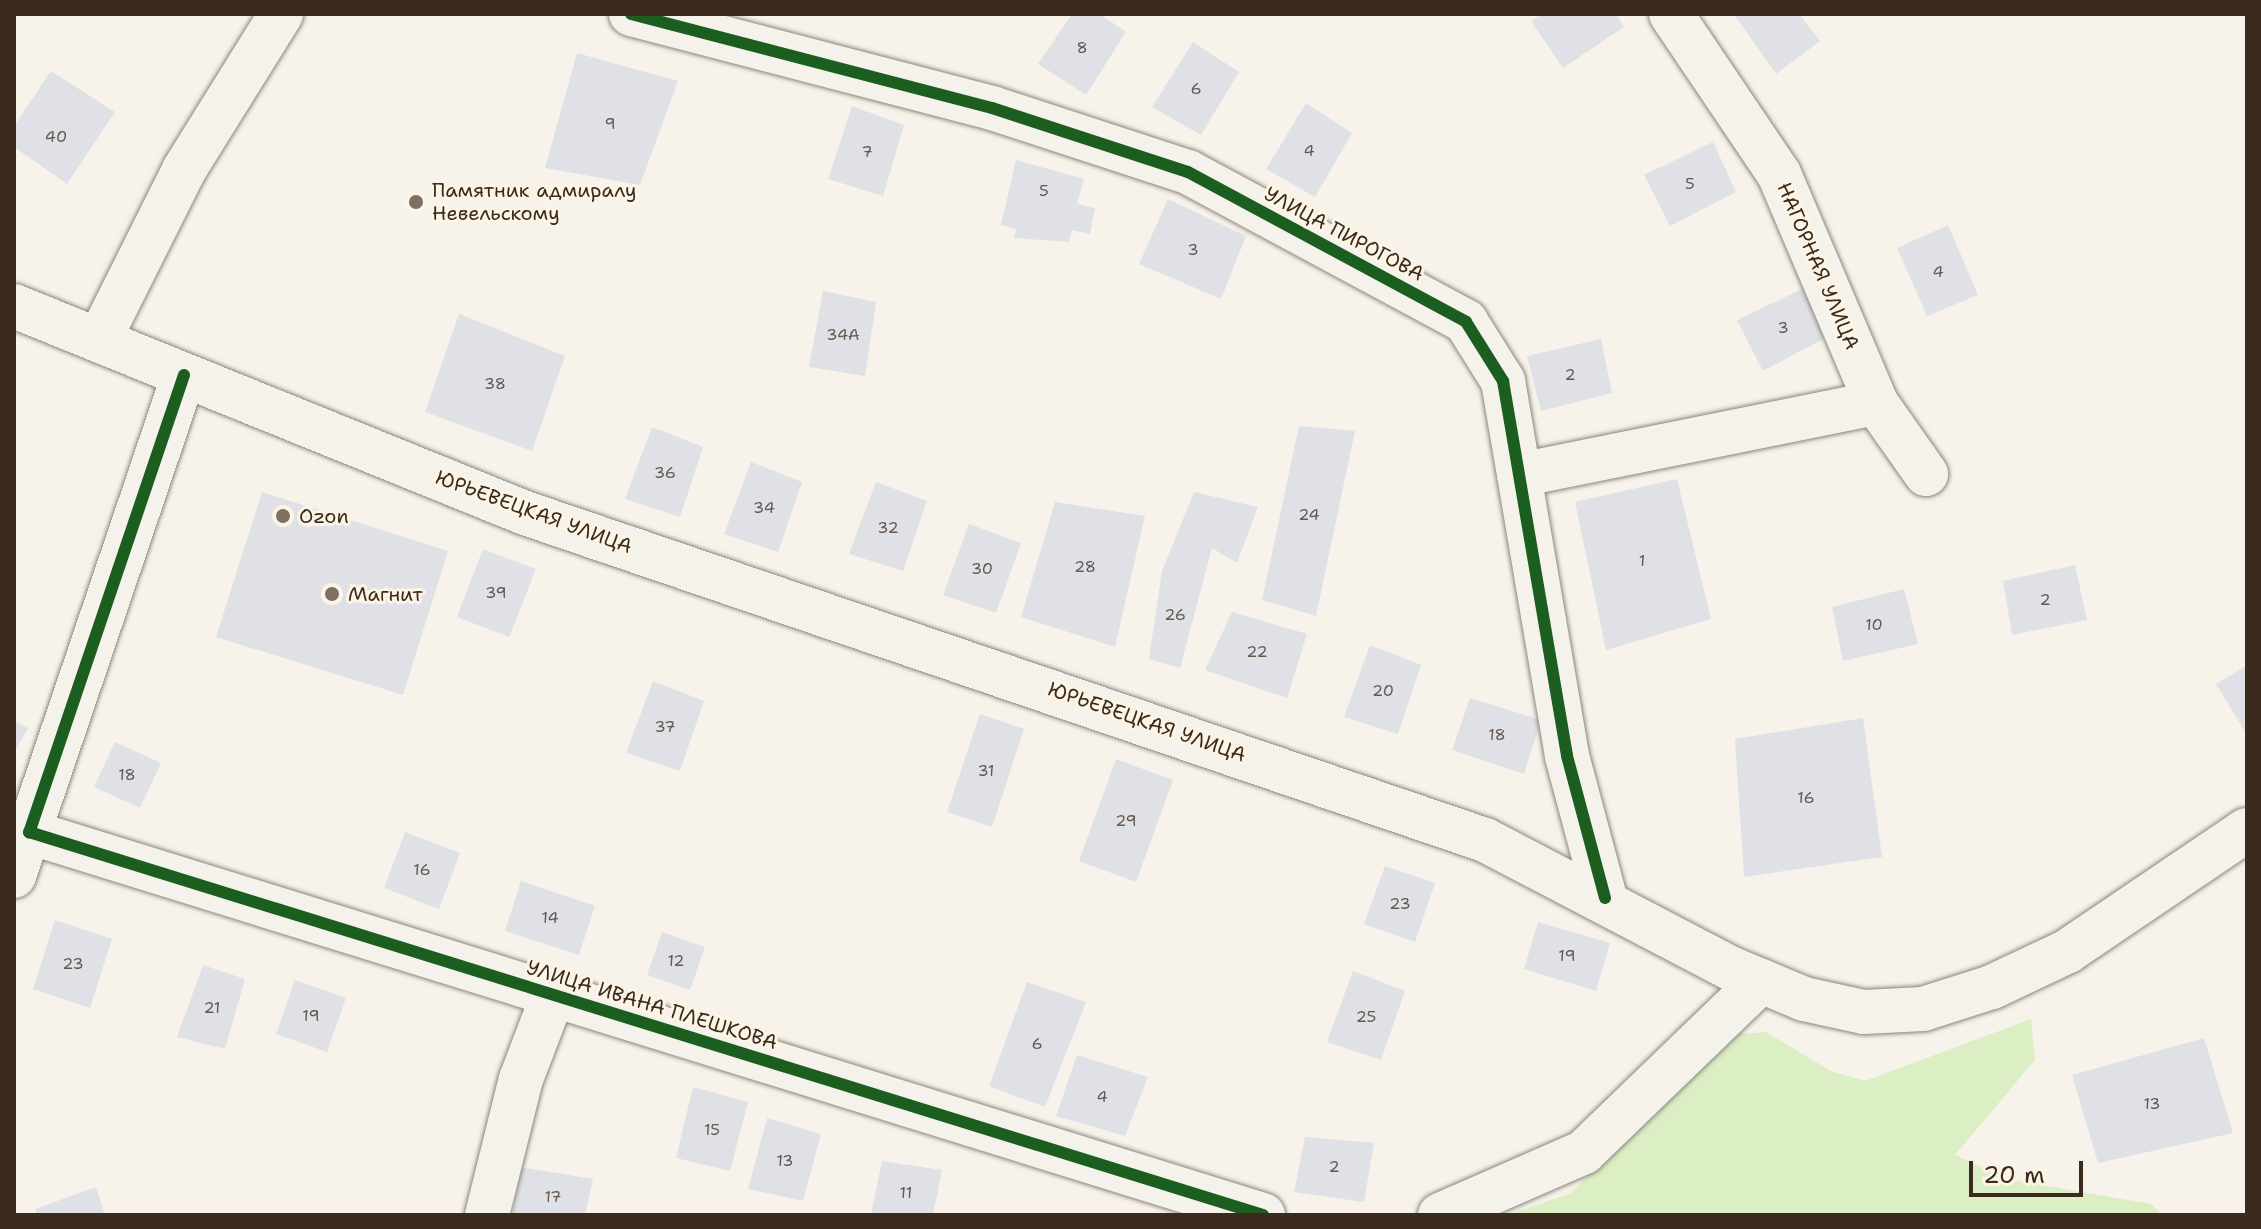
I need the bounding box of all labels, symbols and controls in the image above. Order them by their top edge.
house number: 8 [1076,38,1088,58]
house number: 6 [1190,79,1202,99]
house number: 9 [604,114,616,134]
house number: 40 [45,127,67,147]
house number: 4 [1303,141,1315,161]
house number: 7 [861,142,873,162]
house number: 5 [1685,174,1695,194]
place label: Памятник адмиралу Невельскому [432,178,636,225]
street label: НАГОРНАЯ УЛИЦА [1772,179,1864,353]
house number: 5 [1039,181,1049,201]
street label: УЛИЦА ПИРОГОВА [1260,182,1428,286]
marker: Памятник адмиралу Невельскому [407,193,425,211]
house number: 3 [1187,240,1199,260]
house number: 4 [1932,262,1944,282]
house number: 3 [1777,318,1789,338]
house number: 34А [826,325,860,345]
house number: 2 [1564,365,1576,385]
house number: 38 [484,374,506,394]
house number: 36 [654,463,676,483]
street label: ЮРЬЕВЕЦКАЯ УЛИЦА [432,465,636,559]
house number: 34 [753,498,775,518]
place label: Ozon [299,504,349,528]
house number: 24 [1298,505,1320,525]
marker: Ozon [274,507,292,525]
house number: 32 [877,518,899,538]
house number: 1 [1639,551,1645,571]
house number: 28 [1074,557,1096,577]
house number: 30 [971,559,993,579]
place label: Магнит [348,582,423,606]
house number: 39 [485,583,507,603]
marker: Магнит [323,585,341,603]
house number: 2 [2039,590,2051,610]
house number: 26 [1164,605,1186,625]
house number: 10 [1865,615,1883,635]
house number: 22 [1246,642,1268,662]
street label: ЮРЬЕВЕЦКАЯ УЛИЦА [1045,677,1249,767]
house number: 20 [1372,681,1394,701]
house number: 37 [654,717,676,737]
house number: 18 [1488,725,1506,745]
house number: 31 [977,761,995,781]
house number: 18 [118,765,136,785]
house number: 16 [1797,788,1815,808]
house number: 29 [1115,811,1137,831]
house number: 16 [413,860,431,880]
house number: 23 [1389,894,1411,914]
house number: 14 [541,908,559,928]
house number: 19 [1558,946,1576,966]
house number: 12 [667,951,685,971]
house number: 23 [62,954,84,974]
street label: УЛИЦА ИВАНА ПЛЕШКОВА [524,955,780,1055]
house number: 21 [203,998,221,1018]
house number: 19 [302,1006,320,1026]
house number: 25 [1356,1007,1376,1027]
house number: 6 [1031,1034,1043,1054]
house number: 4 [1096,1087,1108,1107]
house number: 13 [2143,1094,2161,1114]
house number: 15 [704,1120,720,1140]
scale bar [1973,1145,2087,1195]
house number: 13 [776,1151,794,1171]
house number: 2 [1328,1157,1340,1177]
text: 20 m [1983,1159,2045,1191]
house number: 11 [900,1183,912,1203]
house number: 17 [544,1187,562,1207]

